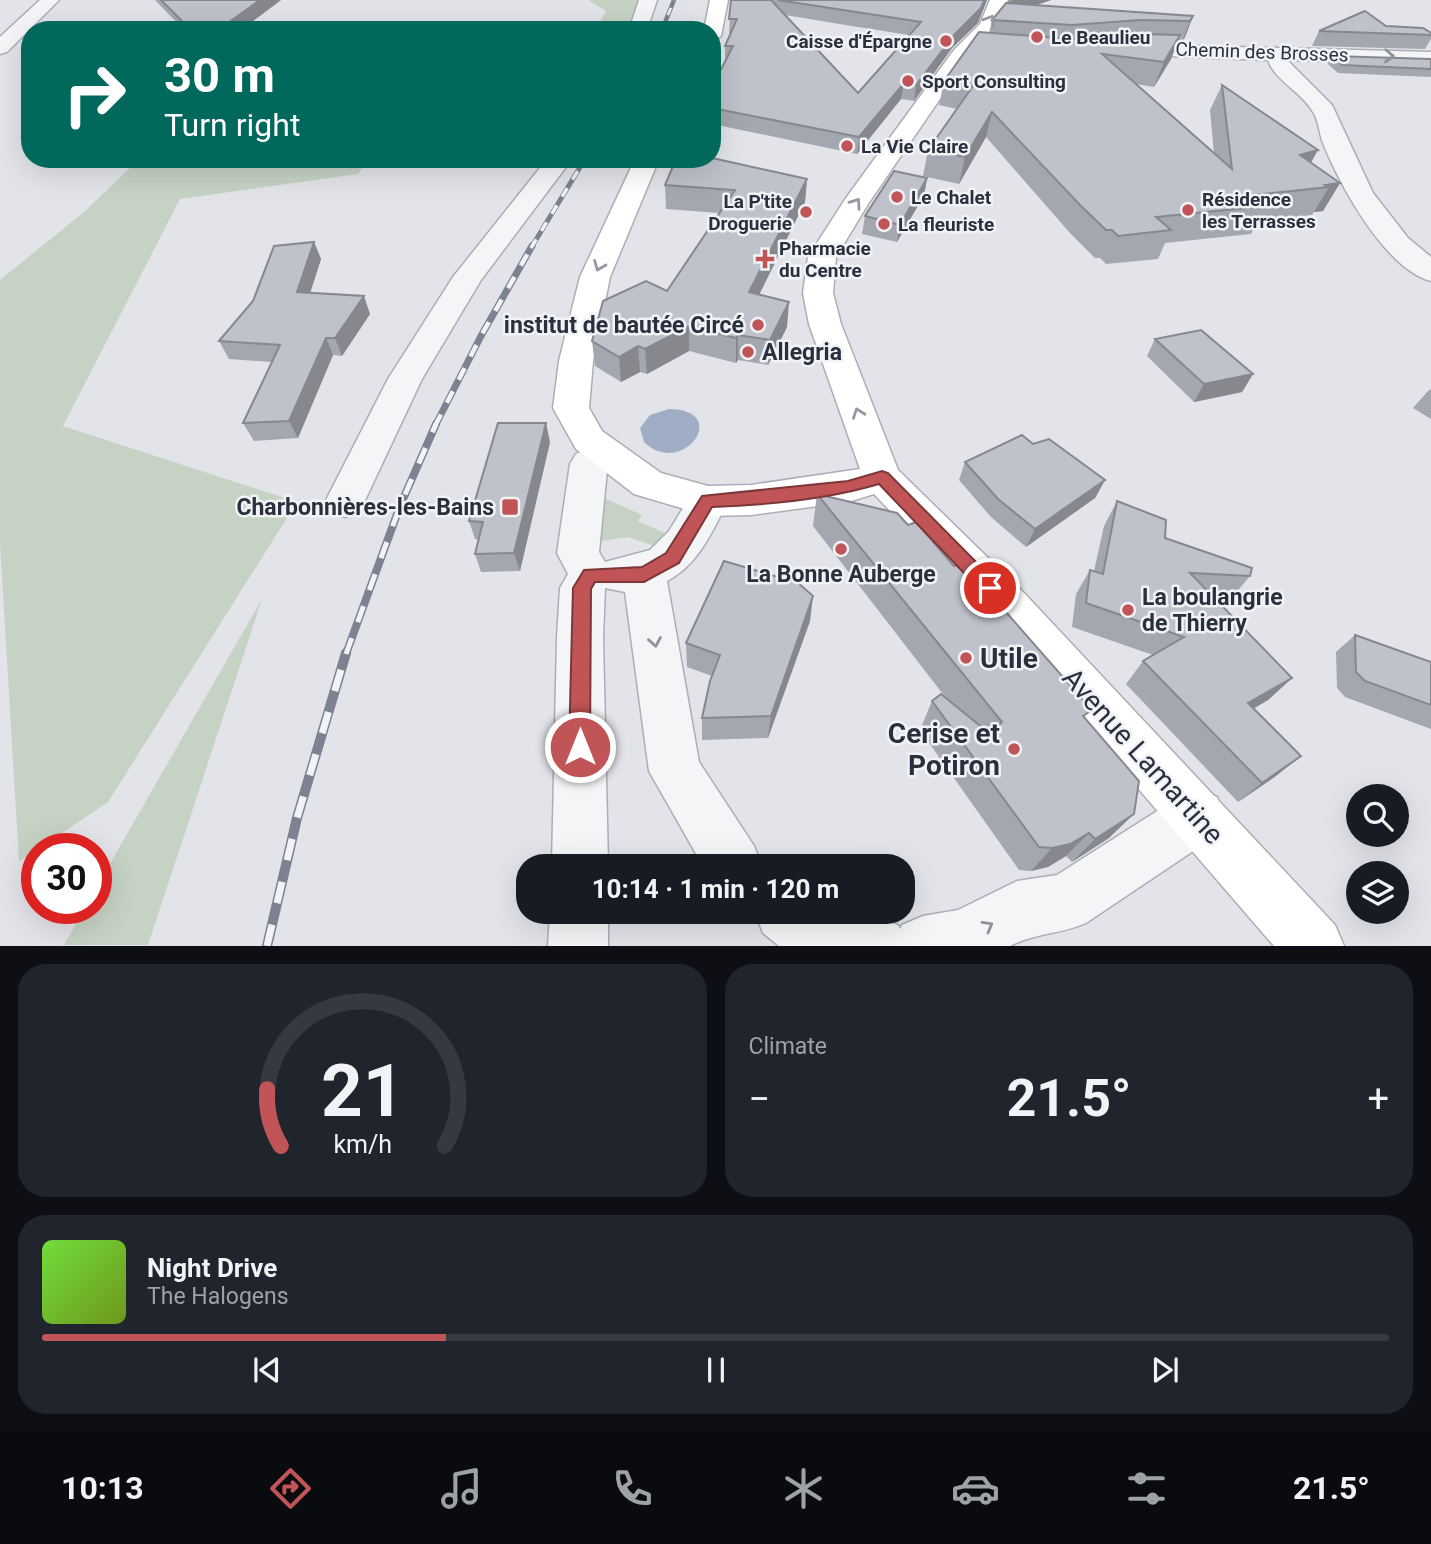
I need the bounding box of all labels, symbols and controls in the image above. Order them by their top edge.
one-way arrow [982,14,995,27]
place label: Le Beaulieu [1051,26,1150,49]
marker: Le Beaulieu [1029,29,1045,45]
place label: Caisse d'Épargne [786,30,932,53]
marker: Caisse d'Épargne [938,33,954,49]
street label: Chemin des Brosses [1175,37,1349,67]
text: 30 m [164,47,275,104]
icon: right [49,49,140,140]
one-way arrow [1383,49,1394,64]
place label: Sport Consulting [922,70,1066,93]
marker: Sport Consulting [900,73,916,89]
text: Turn right [164,106,300,144]
place label: La Vie Claire [861,135,968,158]
marker: La Vie Claire [839,138,855,154]
place label: Le Chalet [911,186,992,209]
place label: Résidence les Terrasses [1202,188,1316,233]
marker: Le Chalet [889,189,905,205]
place label: La P'tite Droguerie [708,190,792,235]
one-way arrow [848,198,860,211]
marker: Résidence les Terrasses [1180,202,1196,218]
marker: La P'tite Droguerie [798,204,814,220]
place label: La fleuriste [898,213,994,236]
marker: La fleuriste [876,216,892,232]
place label: Pharmacie du Centre [779,237,871,282]
marker: Pharmacie du Centre [757,251,773,267]
one-way arrow [594,259,608,271]
place label: institut de bautée Circé [504,312,744,339]
marker: institut de bautée Circé [750,317,766,333]
place label: Allegria [762,339,842,366]
marker: Allegria [740,344,756,360]
one-way arrow [852,408,866,420]
place label: Charbonnières-les-Bains [236,494,494,521]
marker: Charbonnières-les-Bains [500,497,520,517]
marker: La Bonne Auberge [833,541,849,557]
pin [960,558,1020,618]
place label: La Bonne Auberge [746,561,936,588]
icon: arrive [971,569,1009,607]
place label: La boulangrie de Thierry [1142,584,1283,637]
marker: La boulangrie de Thierry [1120,602,1136,618]
one-way arrow [647,636,662,648]
place label: Utile [980,642,1038,675]
marker: Utile [958,650,974,666]
street label: Avenue Lamartine [1055,661,1231,851]
position arrow [543,710,617,784]
place label: Cerise et Potiron [888,717,1000,782]
marker: Cerise et Potiron [1006,741,1022,757]
map controls [1346,784,1409,924]
button: search [1346,784,1409,847]
speed limit sign: 30 [21,833,112,924]
button: layers [1346,861,1409,924]
text: 10:14 · 1 min · 120 m [592,874,839,904]
one-way arrow [980,921,993,934]
text: Climate [749,1033,827,1060]
text: 21 [320,1049,404,1135]
text: 21.5° [1006,1068,1131,1129]
text: − [749,1077,770,1121]
text: + [1367,1077,1389,1121]
text: km/h [333,1130,392,1159]
text: Night Drive [147,1253,277,1283]
text: The Halogens [147,1283,289,1310]
icon: previous [248,1351,286,1389]
icon: pause [697,1351,735,1389]
icon: next [1146,1351,1184,1389]
icon: directions [266,1464,315,1513]
icon: music [437,1464,486,1513]
icon: phone [608,1464,657,1513]
icon: climate [779,1464,828,1513]
icon: car [951,1464,1000,1513]
icon: filters [1122,1464,1171,1513]
text: 10:13 [61,1469,144,1507]
text: 21.5° [1293,1469,1370,1507]

